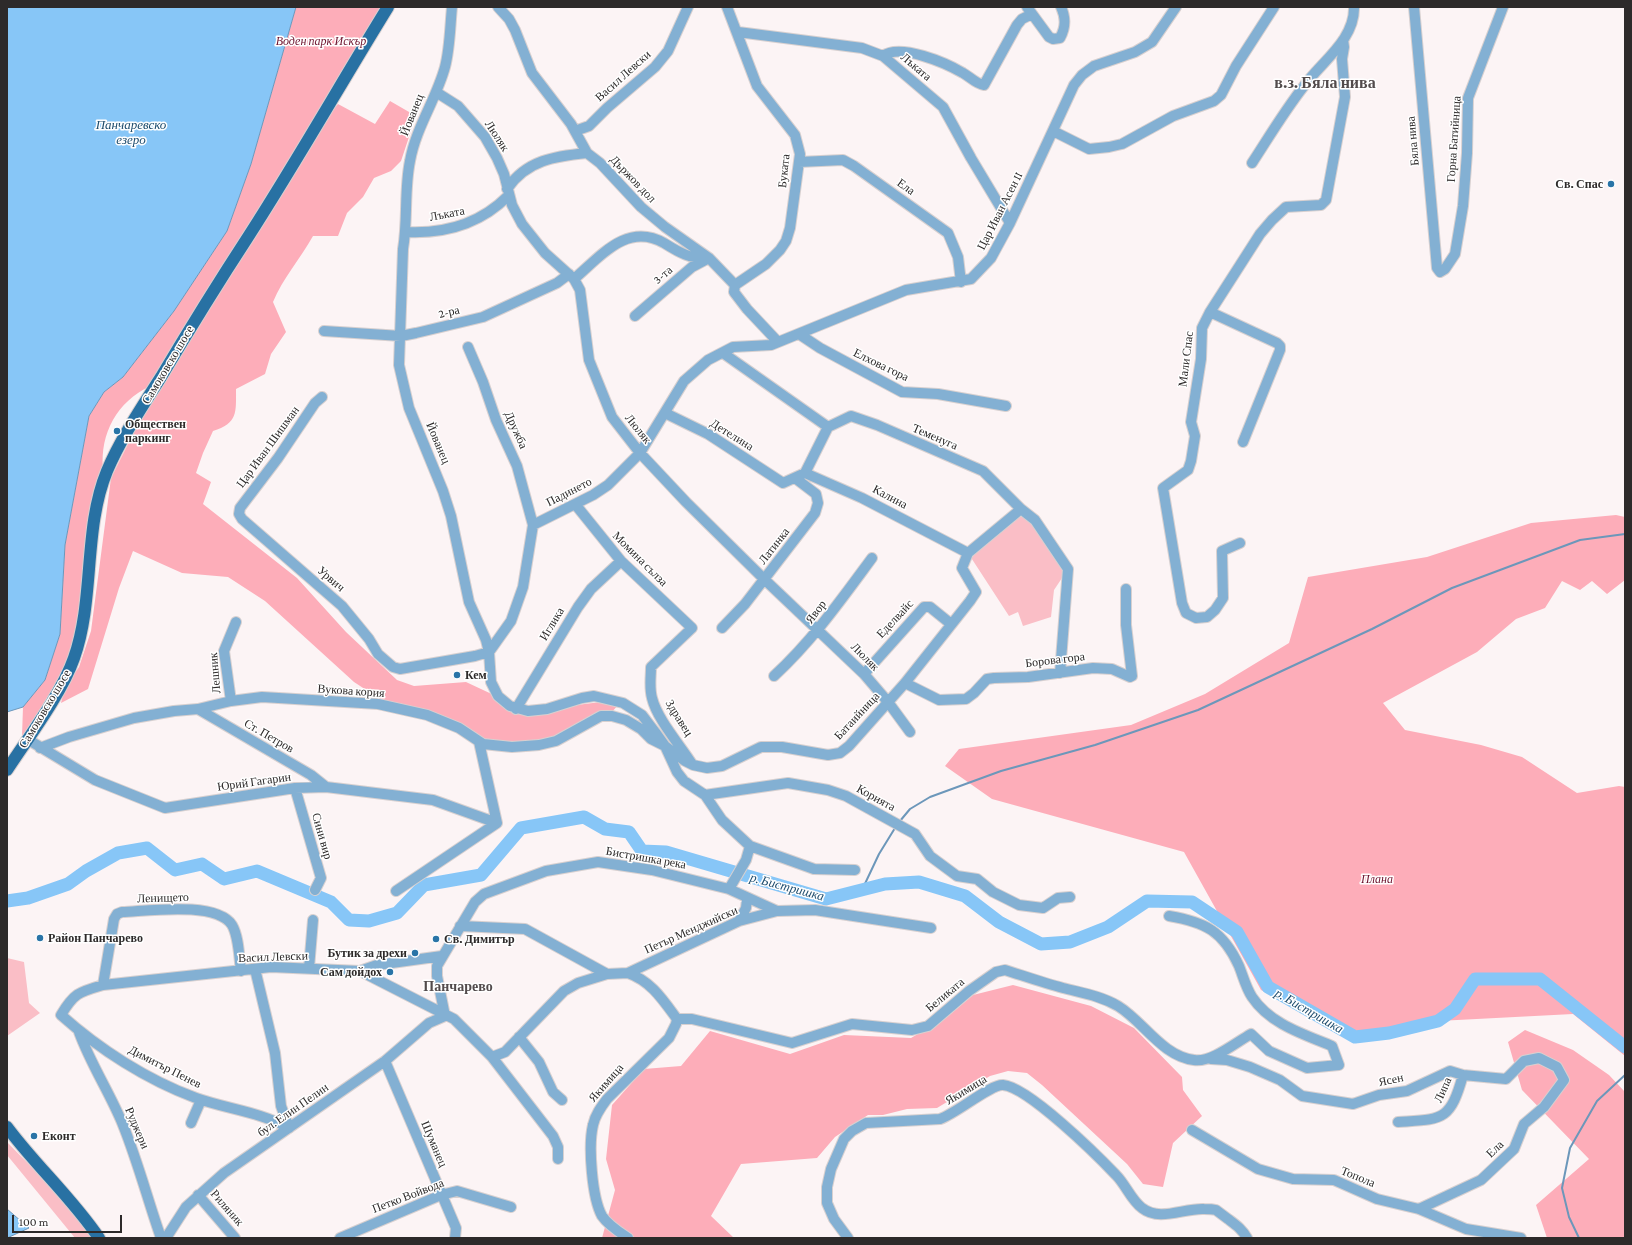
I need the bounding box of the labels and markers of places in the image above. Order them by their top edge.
place label: Св. Спас [1555,177,1603,191]
marker: Св. Спас [1606,179,1616,189]
place label: Обществен паркинг [125,417,186,445]
marker: Обществен паркинг [112,426,122,436]
place label: Кем [465,668,487,682]
marker: Кем [452,670,462,680]
place label: Район Панчарево [48,931,143,945]
place label: Св. Димитър [444,932,515,946]
marker: Район Панчарево [35,933,45,943]
marker: Св. Димитър [431,934,441,944]
place label: Бутик за дрехи [327,946,407,960]
marker: Бутик за дрехи [410,948,420,958]
place label: Сам дойдох [320,965,382,979]
marker: Сам дойдох [385,967,395,977]
place label: Еконт [42,1129,76,1143]
marker: Еконт [29,1131,39,1141]

